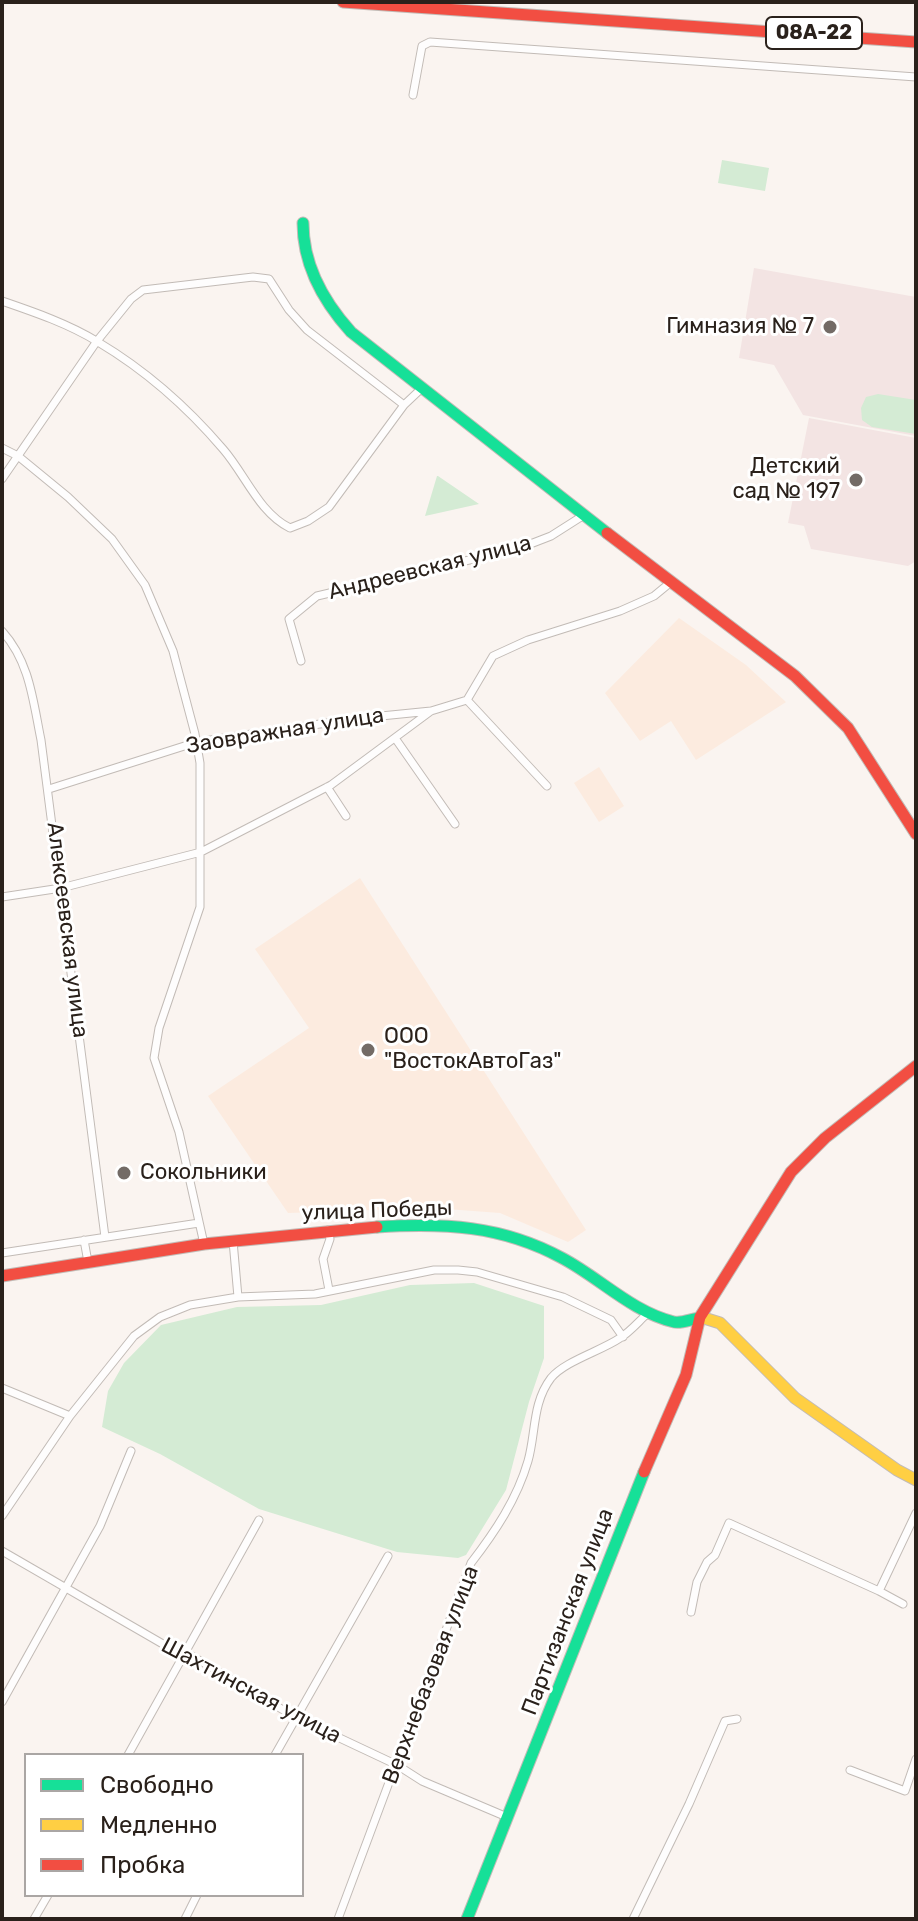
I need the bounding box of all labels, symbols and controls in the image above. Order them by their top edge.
road number: 08А-22 [766,17,862,49]
place label: Гимназия № 7 [666,314,814,340]
marker: Гимназия № 7 [821,318,839,336]
place label: Детский сад № 197 [733,454,840,506]
marker: Детский сад № 197 [847,471,865,489]
street label: Андреевская улица [326,530,534,606]
street label: Заовражная улица [184,702,386,760]
street label: Алексеевская улица [41,821,93,1039]
place label: ООО "ВостокАвтоГаз" [384,1024,561,1076]
marker: ООО "ВостокАвтоГаз" [359,1041,377,1059]
place label: Сокольники [140,1160,267,1186]
marker: Сокольники [115,1164,133,1182]
street label: улица Победы [301,1195,453,1227]
street label: Партизанская улица [516,1505,620,1719]
street label: Верхнебазовая улица [377,1562,485,1788]
street label: Шахтинская улица [157,1632,345,1750]
legend [24,1753,304,1897]
text: Свободно [100,1771,214,1799]
text: Медленно [100,1811,217,1839]
text: Пробка [100,1851,185,1879]

